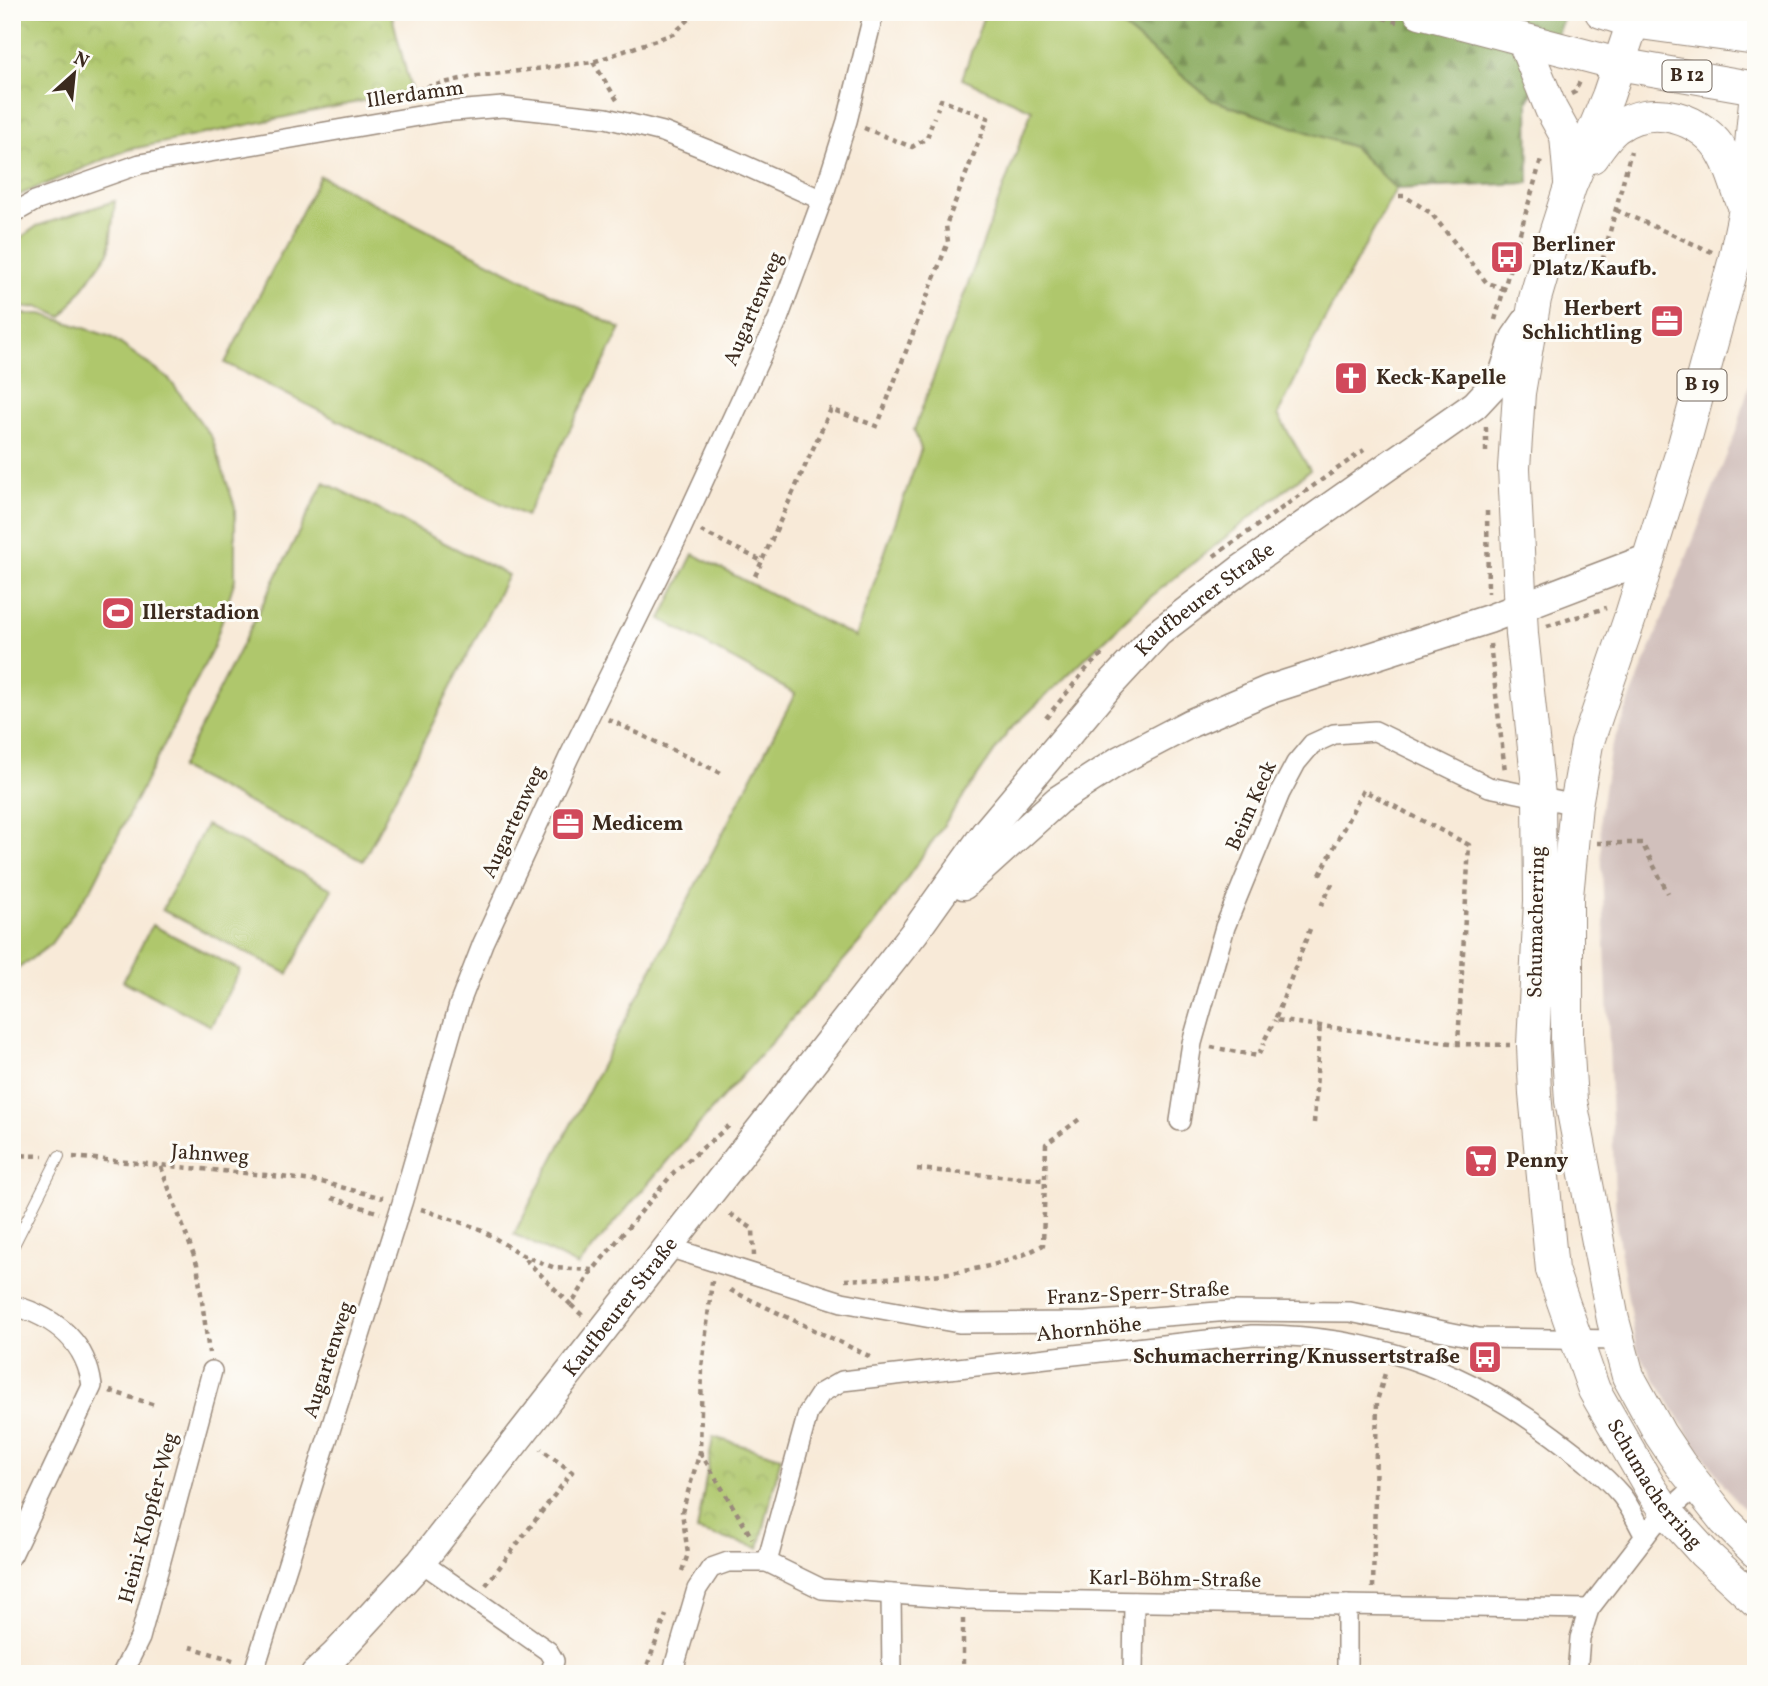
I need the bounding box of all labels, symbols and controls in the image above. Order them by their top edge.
north arrow [38,38,108,108]
text: N [69,46,93,75]
road number: B 12 [1662,60,1712,92]
street label: Illerdamm [364,74,466,116]
place label: Berliner Platz/Kaufb. [1532,231,1657,284]
bus stop icon: Berliner Platz/Kaufb. [1488,238,1526,276]
street label: Augartenweg [717,247,791,371]
place label: Herbert Schlichtling [1522,295,1642,348]
office icon: Herbert Schlichtling [1648,302,1686,340]
church icon: Keck-Kapelle [1332,359,1370,397]
place label: Keck-Kapelle [1376,364,1506,393]
road number: B 19 [1678,370,1726,400]
street label: Kaufbeurer Straße [1128,535,1281,663]
sports icon: Illerstadion [99,594,137,632]
place label: Illerstadion [142,599,260,628]
street label: Beim Keck [1219,756,1285,856]
street label: Augartenweg [475,761,553,883]
office icon: Medicem [549,805,587,843]
place label: Medicem [592,810,683,839]
street label: Schumacherring [1521,846,1553,998]
street label: Jahnweg [170,1138,250,1172]
supermarket icon: Penny [1462,1142,1500,1180]
place label: Penny [1506,1147,1568,1176]
street label: Kaufbeurer Straße [557,1231,685,1383]
street label: Franz-Sperr-Straße [1046,1275,1230,1313]
street label: Augartenweg [296,1298,362,1422]
street label: Ahornhöhe [1035,1310,1143,1350]
bus stop icon: Schumacherring/Knussertstraße [1466,1338,1504,1376]
place label: Schumacherring/Knussertstraße [1133,1343,1460,1372]
street label: Schumacherring [1599,1414,1709,1556]
street label: Heini-Klopfer-Weg [112,1429,186,1607]
street label: Karl-Böhm-Straße [1088,1564,1262,1596]

